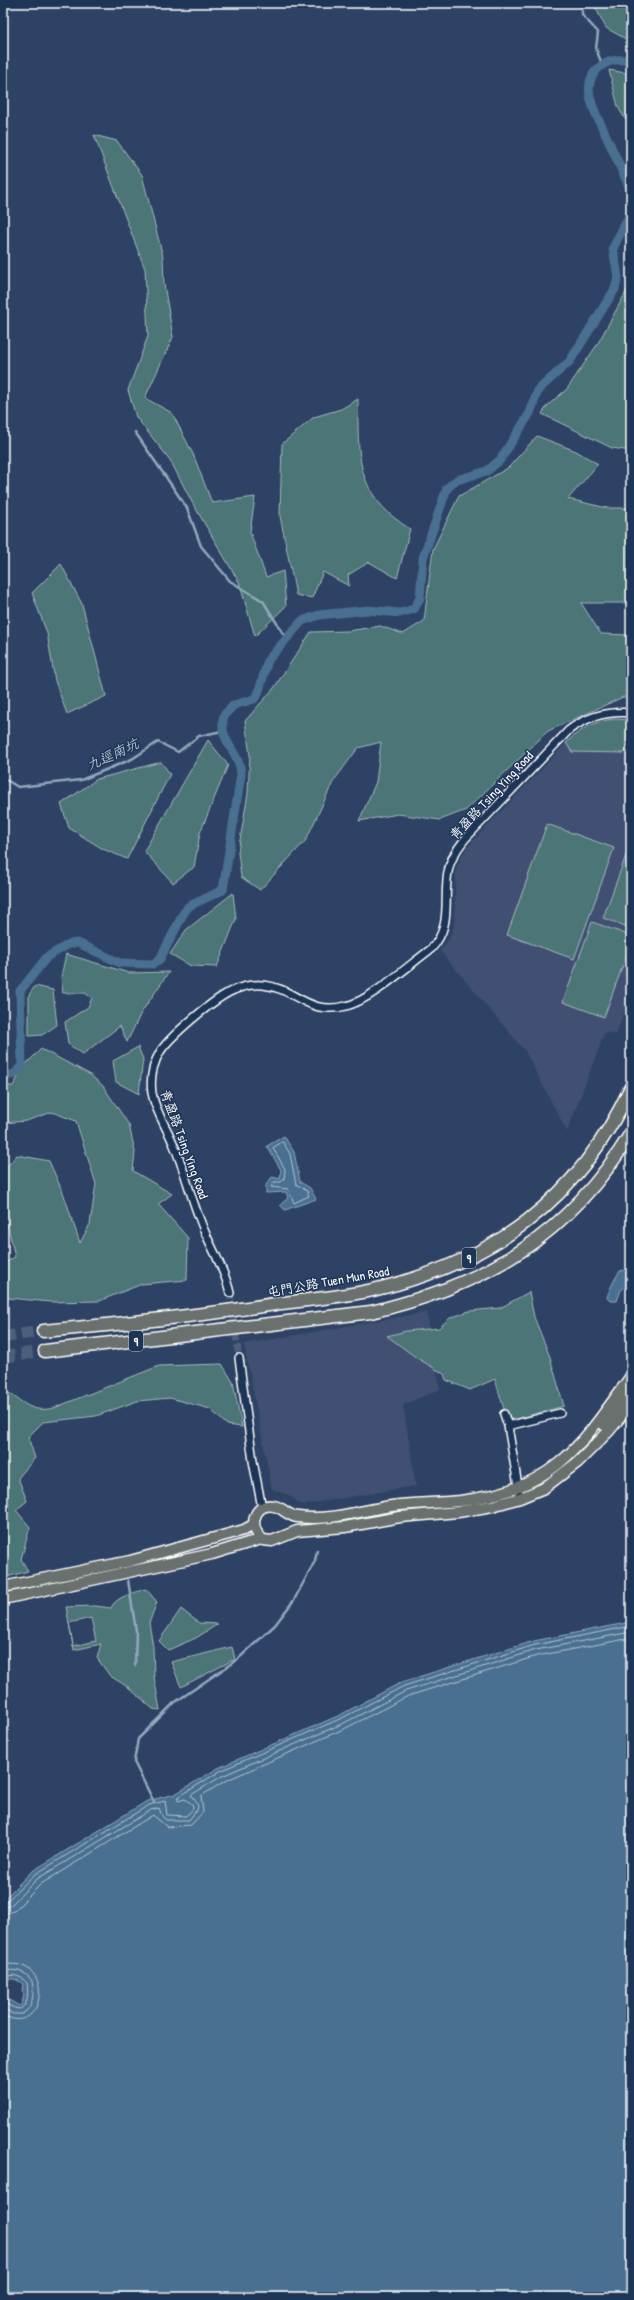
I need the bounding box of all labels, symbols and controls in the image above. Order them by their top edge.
water label: 九逕南坑 [83,733,143,774]
street label: 青盈路 Tsing Ying Road [445,747,537,843]
street label: 青盈路 Tsing Ying Road [157,1087,213,1201]
road number: 9 [462,1248,476,1268]
street label: 屯門公路 Tuen Mun Road [266,1261,390,1301]
road number: 9 [129,1331,143,1351]

